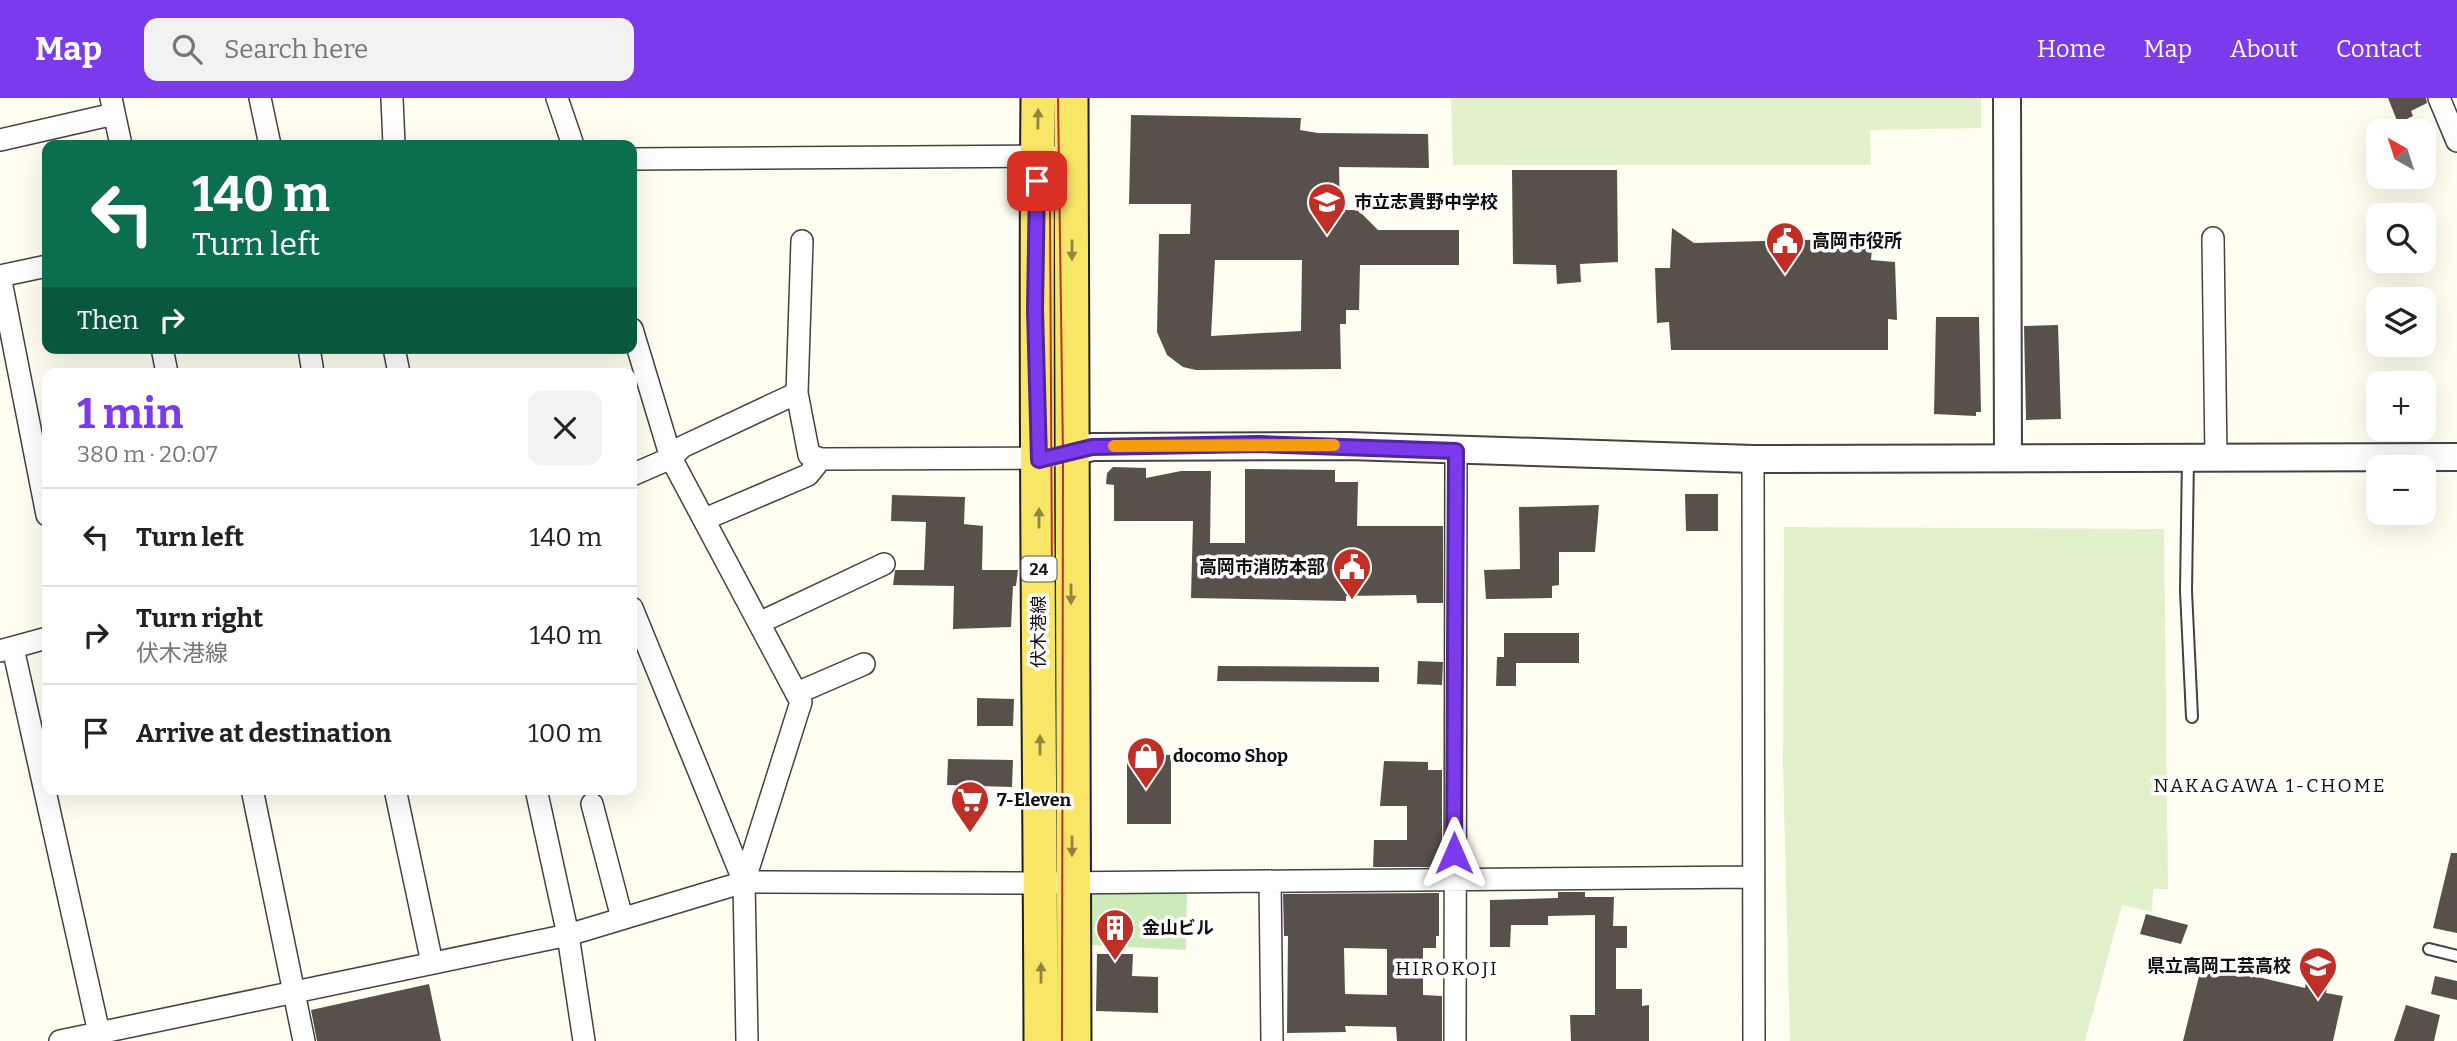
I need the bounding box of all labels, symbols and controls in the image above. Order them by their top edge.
search box [144,18,634,81]
text: Map [35,29,102,69]
icon: search [168,30,206,68]
text: Search here [224,34,368,65]
text: Home [2037,35,2106,63]
text: Map [2144,35,2192,63]
text: About [2230,35,2298,63]
text: Contact [2336,35,2422,63]
one-way arrow [1032,108,1044,130]
north arrow [2366,119,2436,189]
map controls [2366,119,2436,525]
pin [1007,151,1067,211]
icon: arrive [1018,162,1056,200]
text: 140 m [192,165,330,224]
icon: left [77,168,168,259]
school or university icon: 市立志貴野中学校 [1306,181,1348,236]
place label: 市立志貴野中学校 [1354,191,1498,213]
button: search [2366,203,2436,273]
public building icon: 高岡市役所 [1764,220,1806,275]
text: Turn left [192,225,320,263]
place label: 高岡市役所 [1812,230,1902,252]
one-way arrow [1066,239,1078,261]
button: layers [2366,287,2436,357]
icon: right [153,301,191,339]
text: Then [77,305,139,336]
button: + [2366,371,2436,441]
text: 1 min [77,389,183,439]
button: close [528,391,602,465]
text: 380 m · 20:07 [77,440,218,468]
button: − [2366,455,2436,525]
one-way arrow [1033,507,1045,529]
icon: left [77,518,115,556]
text: Turn left [136,522,244,553]
text: 140 m [530,522,602,553]
public building icon: 高岡市消防本部 [1331,546,1373,601]
road number: 24 [1021,556,1056,582]
place label: 高岡市消防本部 [1199,556,1325,578]
one-way arrow [1065,584,1077,606]
street label: 伏木港線 [1028,596,1050,668]
text: Turn right [136,603,263,634]
icon: right [77,616,115,654]
text: 140 m [530,620,602,651]
text: 伏木港線 [136,639,228,667]
icon: arrive [77,714,115,752]
text: Arrive at destination [136,718,391,749]
text: 100 m [528,718,602,749]
one-way arrow [1034,734,1046,756]
shop icon: docomo Shop [1125,735,1167,790]
place label: docomo Shop [1173,745,1288,767]
district label: NAKAGAWA 1-CHOME [2154,774,2386,797]
supermarket icon: 7-Eleven [949,779,991,834]
place label: 7-Eleven [997,789,1072,811]
position arrow [1417,816,1491,890]
one-way arrow [1066,836,1078,858]
building icon: 金山ビル [1094,907,1136,962]
place label: 金山ビル [1142,917,1214,939]
school or university icon: 県立高岡工芸高校 [2297,945,2339,1000]
place label: 県立高岡工芸高校 [2147,955,2291,977]
district label: HIROKOJI [1395,957,1499,980]
one-way arrow [1035,962,1047,984]

